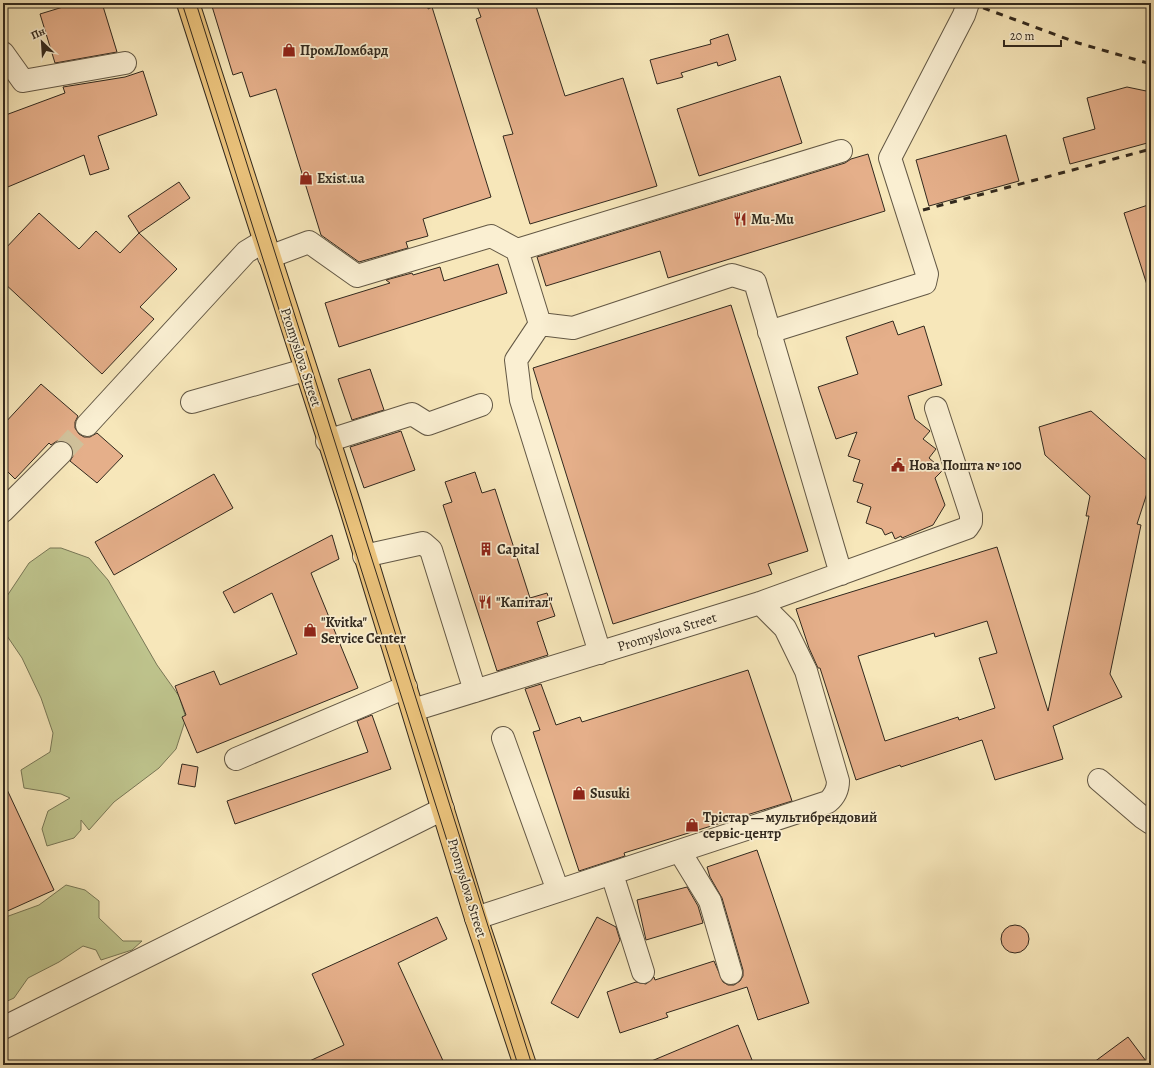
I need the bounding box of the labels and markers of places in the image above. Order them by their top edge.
place label: ПромЛомбард [300,41,388,60]
shop icon: ПромЛомбард [281,42,297,58]
place label: Exist.ua [317,169,365,188]
shop icon: Exist.ua [298,170,314,186]
place label: Mu-Mu [751,210,794,229]
restaurant icon: Mu-Mu [732,211,748,227]
place label: Нова Пошта № 100 [909,456,1021,475]
public building icon: Нова Пошта № 100 [890,457,906,473]
place label: Capital [497,540,539,559]
building icon: Capital [478,541,494,557]
place label: "Капітал" [496,593,553,612]
restaurant icon: "Капітал" [477,594,493,610]
place label: "Kvitka" Service Center [321,613,406,648]
shop icon: "Kvitka" Service Center [302,622,318,638]
place label: Susuki [590,784,630,803]
shop icon: Susuki [571,785,587,801]
place label: Трістар — мультибрендовий сервіс-центр [703,808,877,843]
shop icon: Трістар — мультибрендовий сервіс-центр [684,817,700,833]

